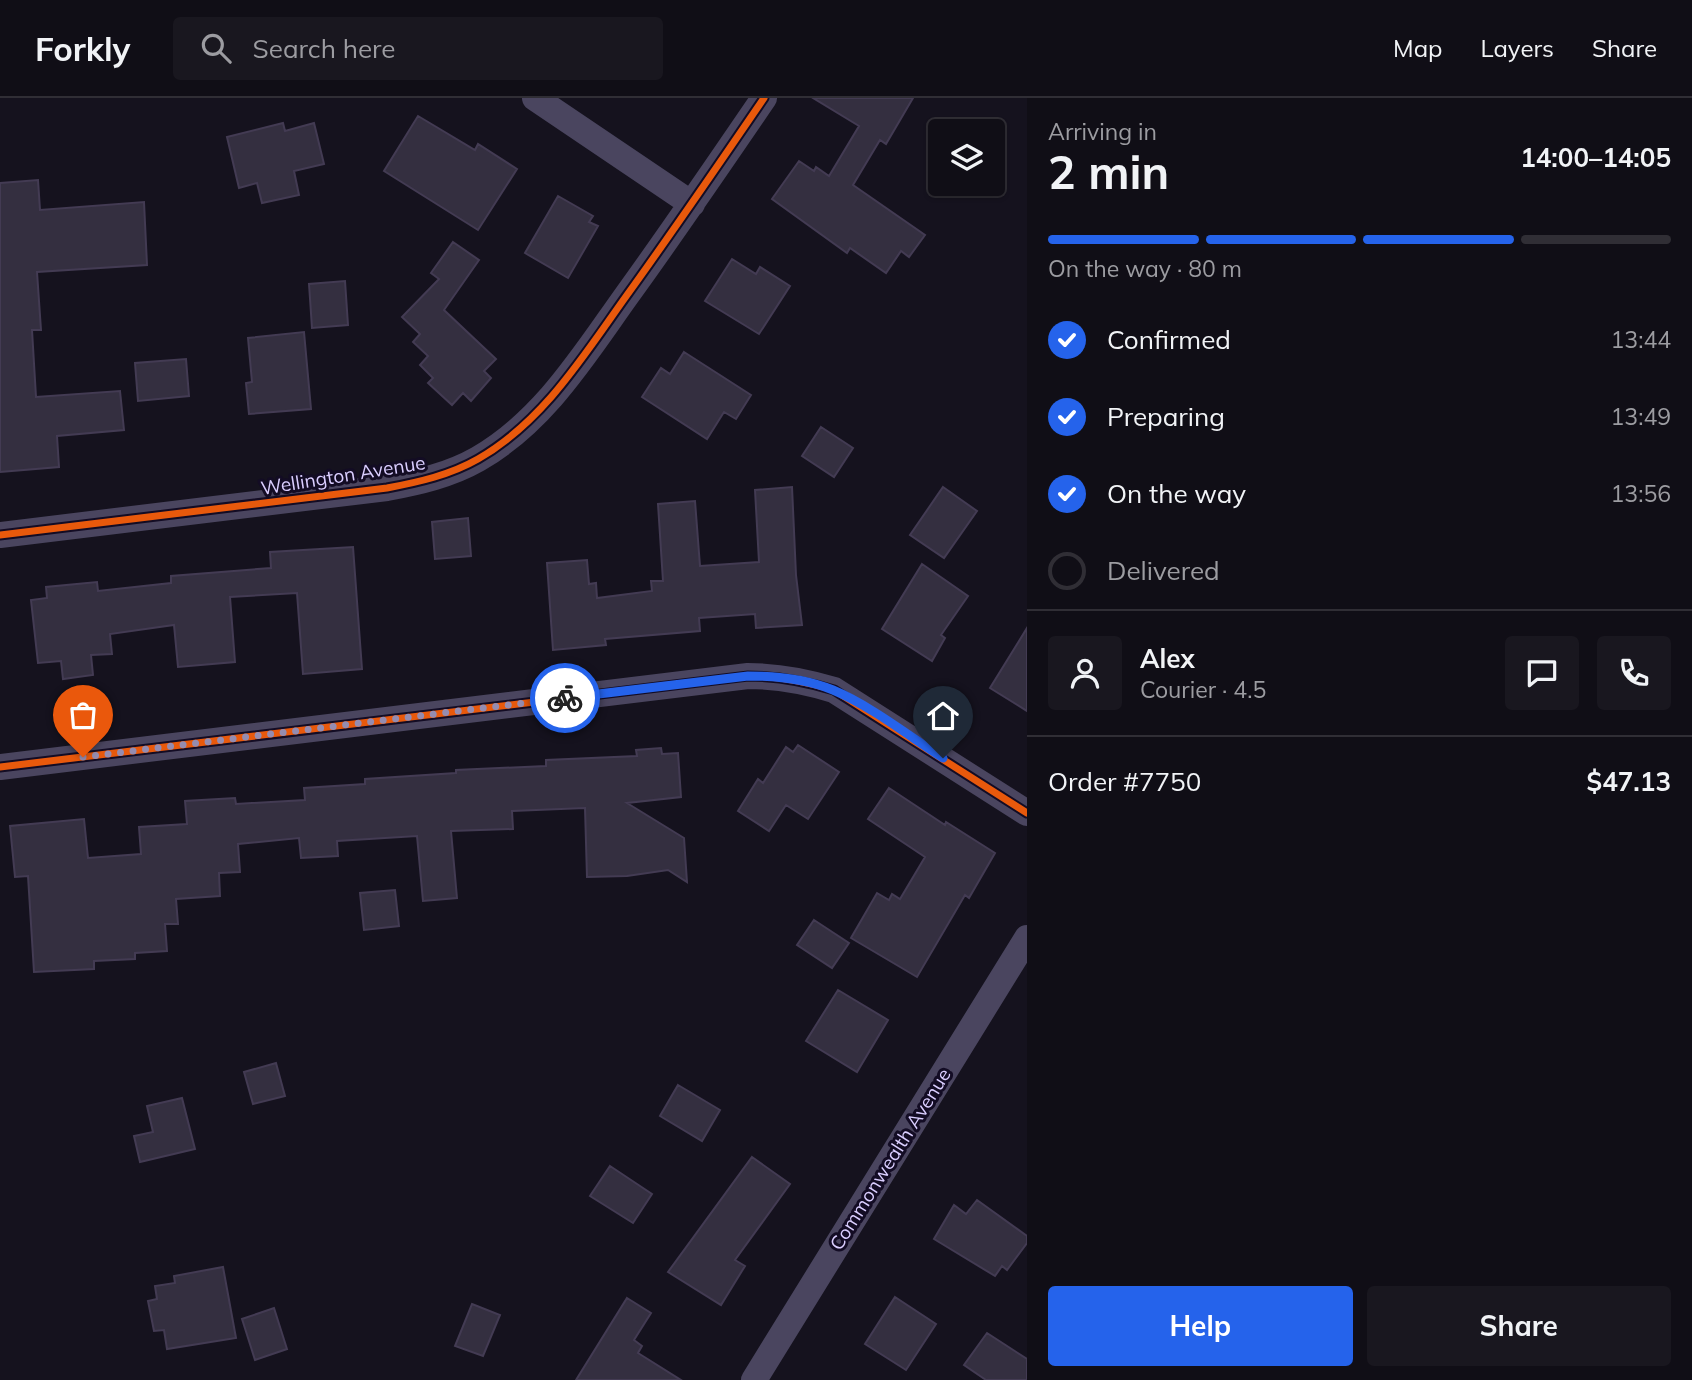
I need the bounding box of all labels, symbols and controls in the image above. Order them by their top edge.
search box [173,17,663,80]
text: Forkly [35,28,131,69]
icon: search [197,29,235,67]
text: Search here [253,32,395,65]
text: Map [1393,33,1442,63]
text: Layers [1480,33,1554,63]
text: Share [1592,33,1657,63]
text: Arriving in [1048,117,1157,146]
map controls [928,119,1005,196]
button: layers [928,119,1005,196]
text: 14:00–14:05 [1520,141,1671,174]
text: 2 min [1048,143,1169,201]
text: On the way · 80 m [1048,254,1242,283]
icon: check [1048,321,1086,359]
text: Confirmed [1107,323,1231,356]
text: 13:44 [1611,325,1671,354]
icon: check [1048,398,1086,436]
text: Preparing [1107,400,1225,433]
text: 13:49 [1611,402,1671,431]
street label: Wellington Avenue [259,450,427,500]
icon: check [1048,475,1086,513]
text: On the way [1107,477,1246,510]
text: 13:56 [1611,479,1671,508]
text: Delivered [1107,554,1220,587]
button: person [1048,636,1122,710]
button: chat [1505,636,1579,710]
button: phone [1597,636,1671,710]
text: Alex [1140,642,1195,675]
courier [530,663,600,733]
text: Courier · 4.5 [1140,675,1266,704]
icon: bike [546,679,584,717]
pin [53,685,113,757]
pin [913,686,973,758]
icon: bag [64,696,102,734]
icon: home [924,697,962,735]
text: Order #7750 [1048,765,1201,798]
text: $47.13 [1587,765,1671,798]
street label: Commonwealth Avenue [824,1064,956,1254]
button: Help [1048,1286,1353,1366]
button: Share [1367,1286,1671,1366]

